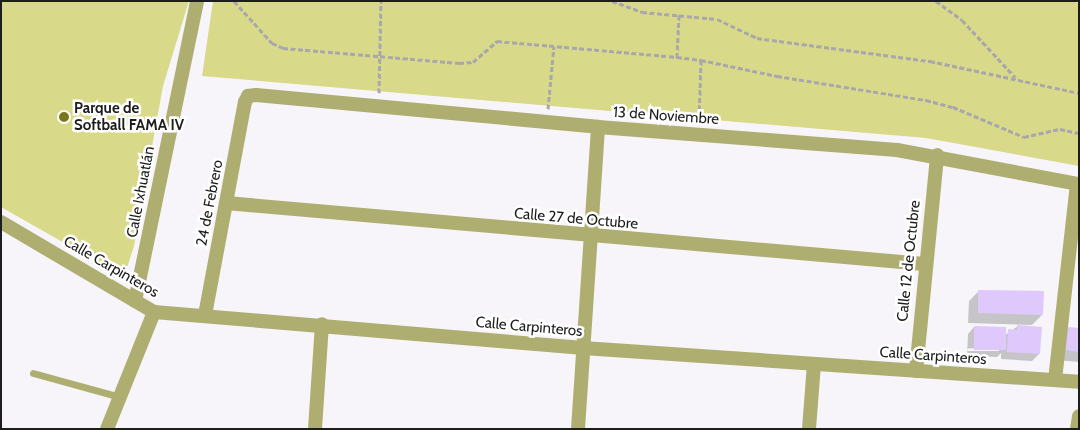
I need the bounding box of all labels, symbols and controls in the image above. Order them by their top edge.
place label: Parque de Softball FAMA IV [74,99,184,134]
street label: 13 de Noviembre [612,103,720,129]
marker: Parque de Softball FAMA IV [58,111,70,123]
street label: Calle Ixhuatlán [123,145,159,239]
street label: 24 de Febrero [193,158,227,248]
street label: Calle 12 de Octubre [894,200,924,322]
street label: Calle 27 de Octubre [513,205,639,233]
street label: Calle Carpinteros [60,232,162,302]
street label: Calle Carpinteros [475,313,583,341]
street label: Calle Carpinteros [879,343,987,369]

